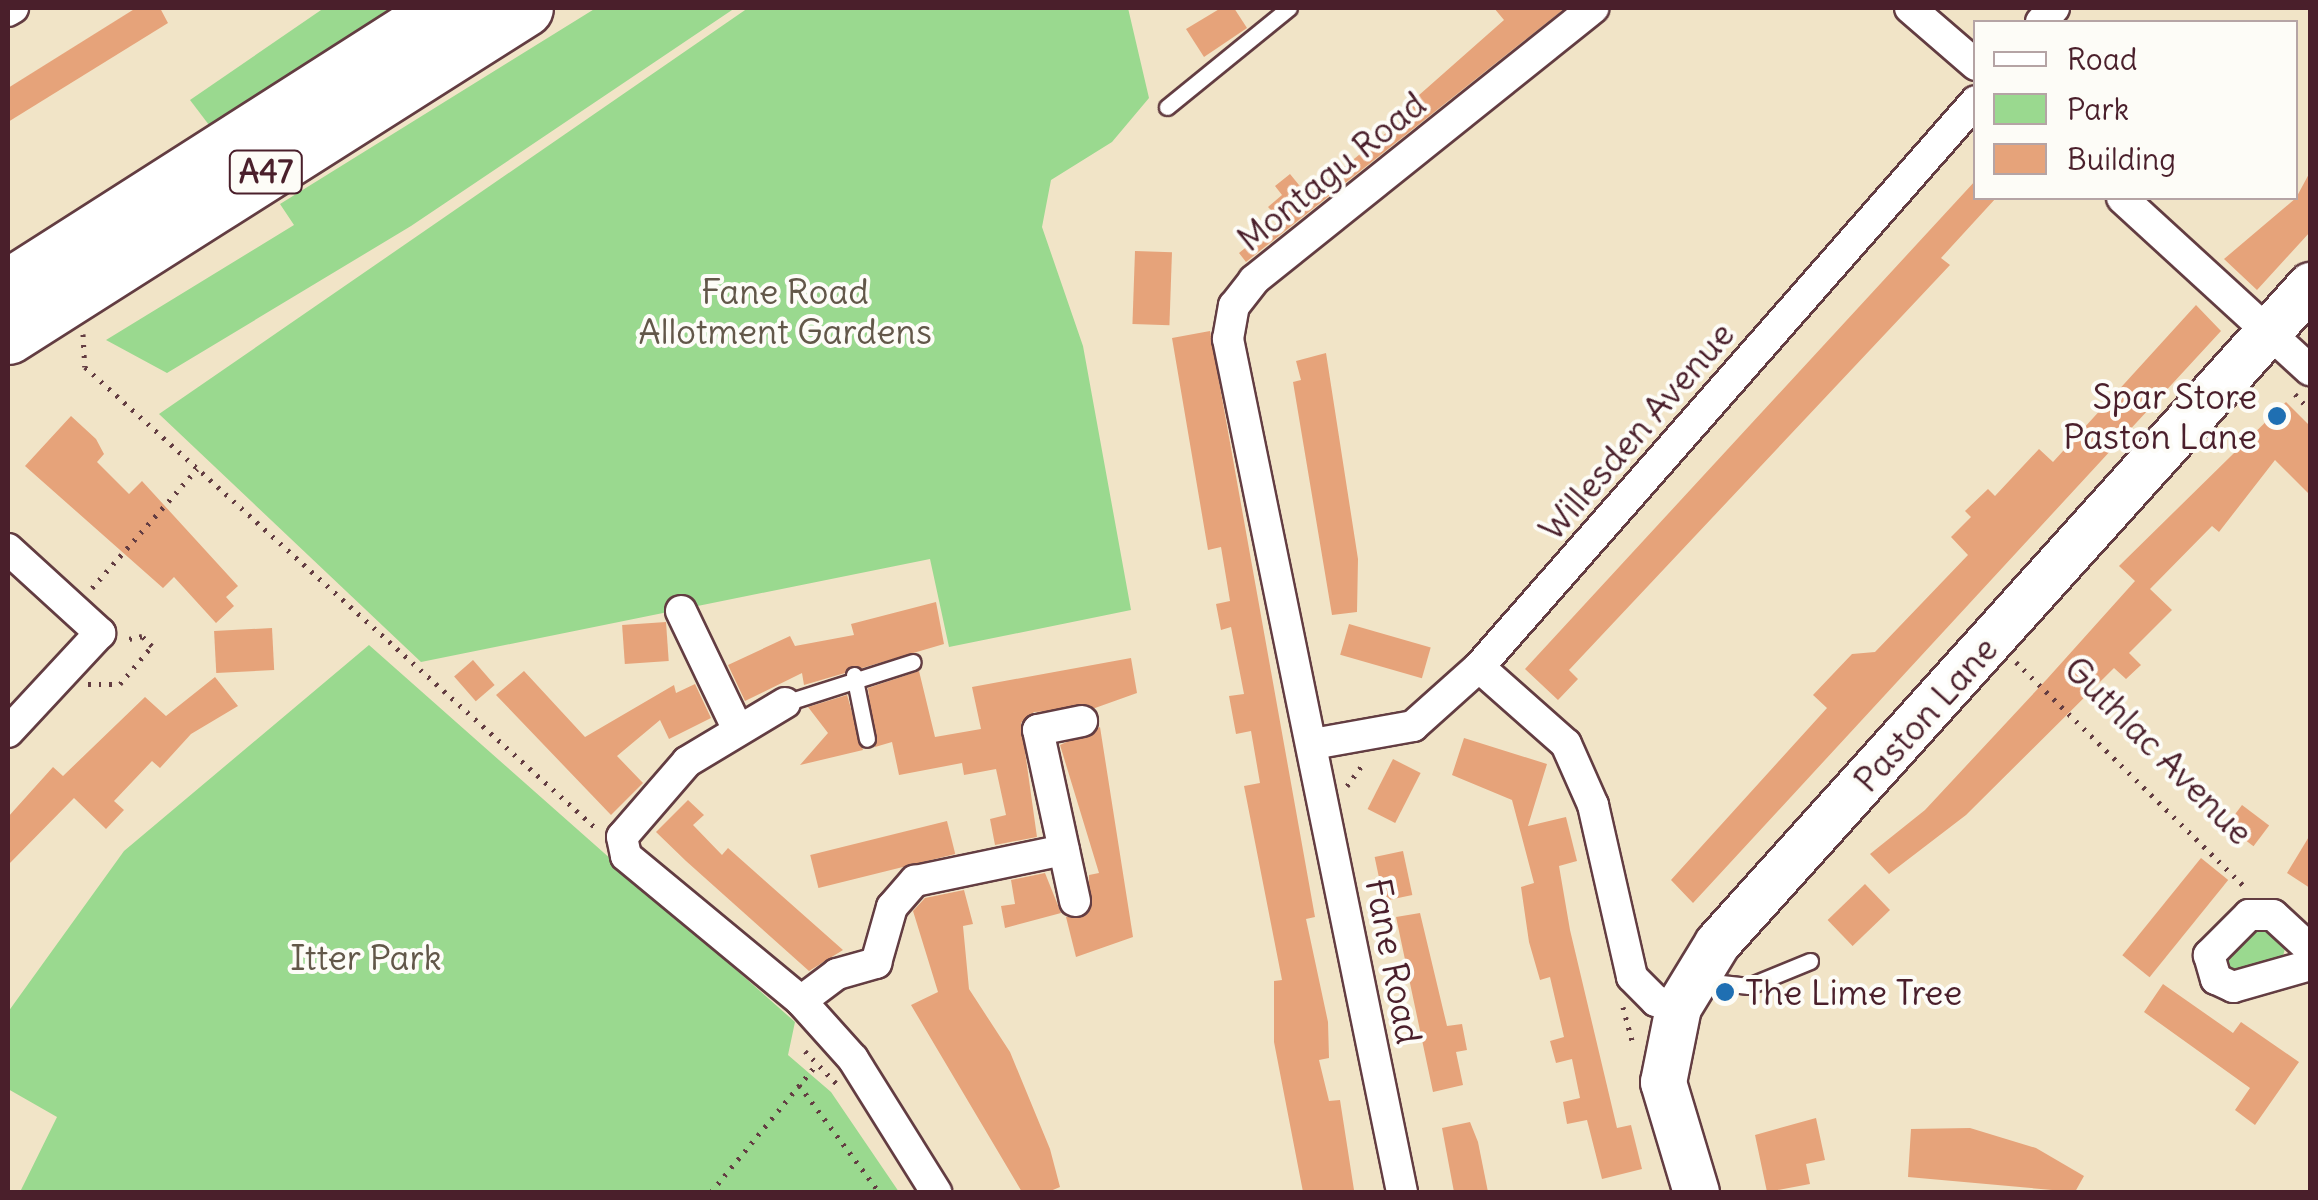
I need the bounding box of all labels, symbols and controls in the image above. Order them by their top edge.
legend [1973,20,2298,200]
text: Road [2067,40,2137,78]
street label: Montagu Road [1229,82,1433,260]
text: Park [2067,90,2129,128]
text: Building [2067,140,2176,178]
road number: A47 [228,145,304,199]
park label: Fane Road Allotment Gardens [638,270,932,352]
street label: Willesden Avenue [1530,313,1742,549]
place label: Spar Store Paston Lane [2063,375,2257,457]
marker: Spar Store Paston Lane [2266,405,2288,427]
street label: Paston Lane [1844,628,2006,800]
street label: Guthlac Avenue [2056,647,2262,853]
street label: Fane Road [1357,875,1431,1047]
park label: Itter Park [290,936,442,978]
place label: The Lime Tree [1745,971,1962,1013]
marker: The Lime Tree [1714,981,1736,1003]

